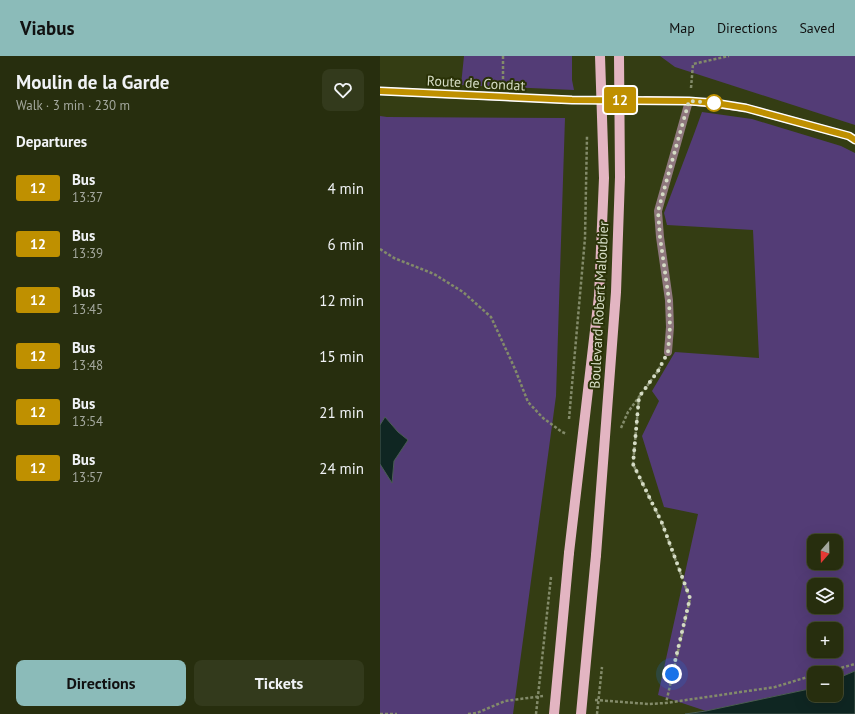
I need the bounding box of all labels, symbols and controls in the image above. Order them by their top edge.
text: Viabus [20,16,74,40]
text: Map [669,19,695,37]
text: Directions [717,19,777,37]
text: Saved [799,19,835,37]
button: heart [322,69,364,111]
text: Moulin de la Garde [16,70,169,94]
street label: Route de Condat [426,71,526,95]
line badge: 12 [602,87,638,113]
text: 12 [612,91,628,109]
unlabelled marker [705,94,723,112]
text: Walk · 3 min · 230 m [16,97,130,114]
text: Departures [16,132,87,151]
text: Bus [72,170,95,189]
text: 12 [30,179,46,197]
text: 4 min [327,179,364,198]
text: 13:37 [72,189,103,206]
street label: Boulevard Robert Maloubier [586,221,612,389]
text: Bus [72,226,95,245]
text: 12 [30,235,46,253]
text: 6 min [327,235,364,254]
text: 13:39 [72,245,103,262]
text: Bus [72,282,95,301]
text: 12 [30,291,46,309]
text: 12 min [319,291,364,310]
text: 13:45 [72,301,103,318]
text: Bus [72,338,95,357]
text: 12 [30,347,46,365]
text: 15 min [319,347,364,366]
text: 13:48 [72,357,103,374]
text: Bus [72,394,95,413]
text: 12 [30,403,46,421]
text: 21 min [319,403,364,422]
text: 13:54 [72,413,103,430]
text: Bus [72,450,95,469]
text: 12 [30,459,46,477]
text: 24 min [319,459,364,478]
text: 13:57 [72,469,103,486]
north arrow [807,534,843,570]
map controls [807,534,843,702]
button: layers [807,578,843,614]
button: + [807,622,843,658]
button: Directions [16,660,186,706]
button: Tickets [194,660,364,706]
your location [662,664,682,684]
button: − [807,666,843,702]

